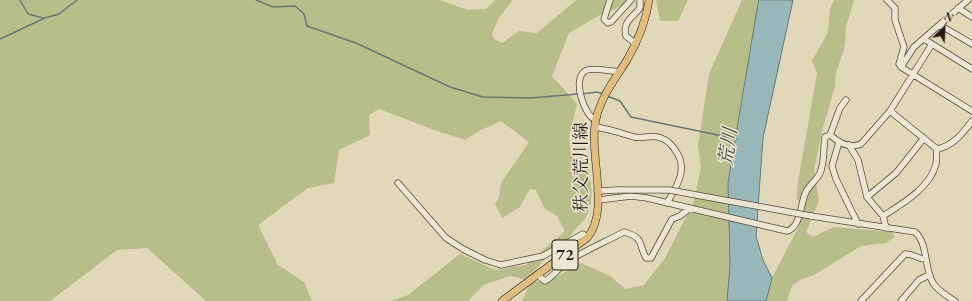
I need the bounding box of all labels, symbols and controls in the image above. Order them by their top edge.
north arrow [924,8,964,48]
text: N [942,9,956,25]
street label: 秩父荒川線 [571,122,593,212]
water label: 荒川 [715,127,743,167]
road number: 72 [552,240,578,270]

